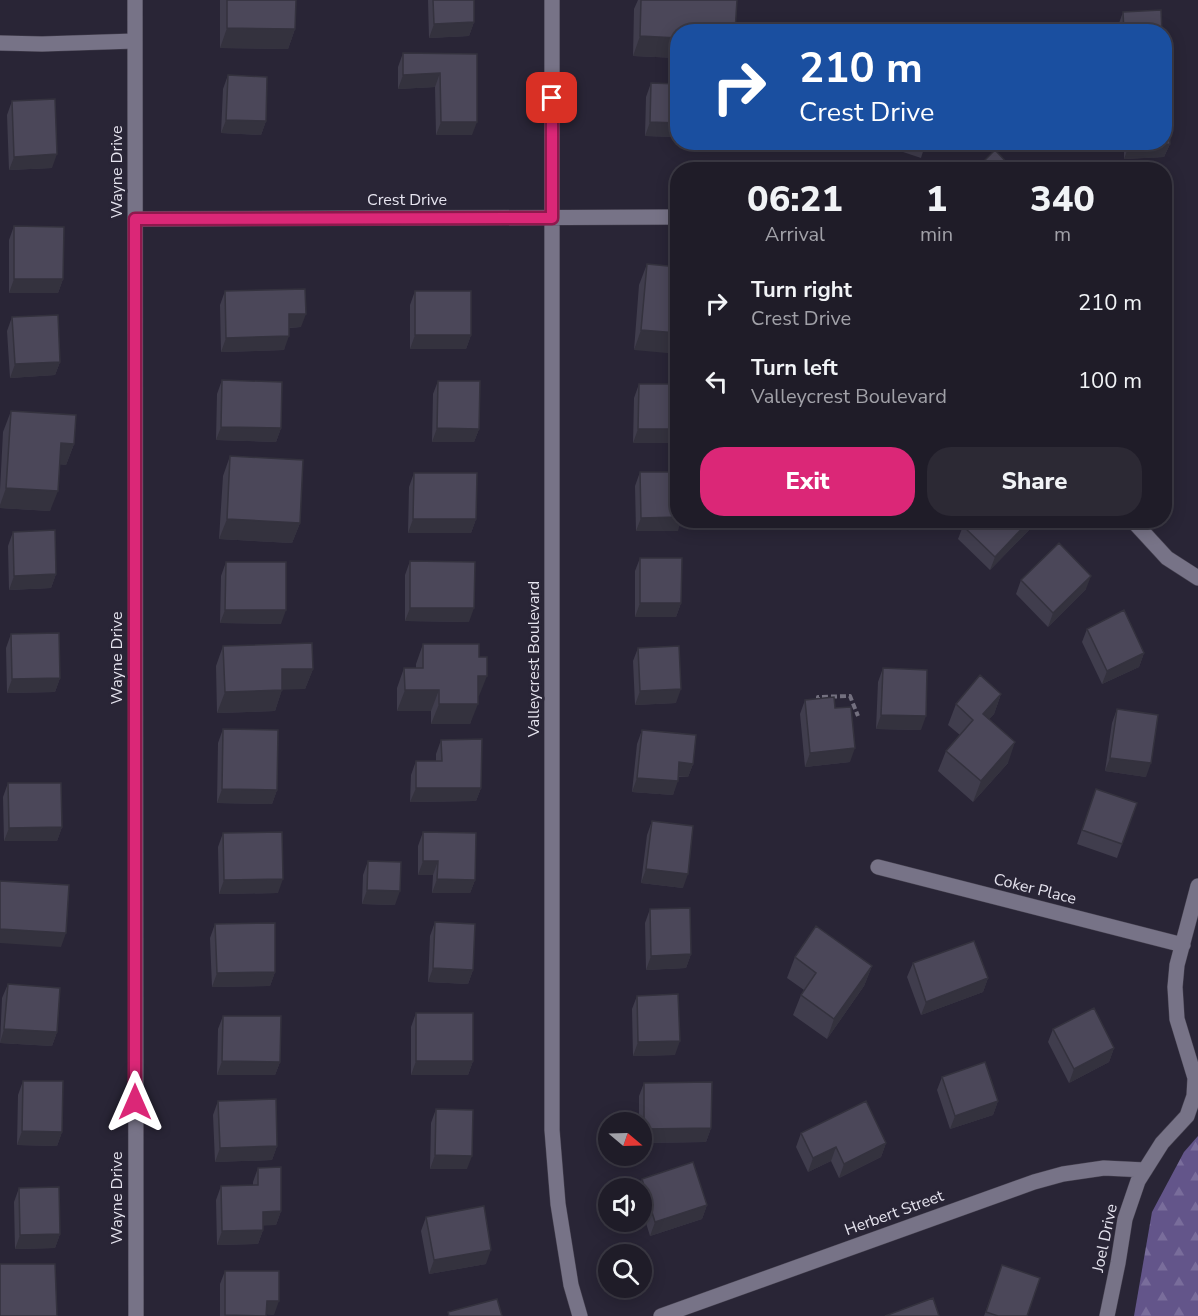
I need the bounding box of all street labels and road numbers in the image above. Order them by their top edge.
street label: Wayne Drive [106,126,128,218]
street label: Crest Drive [367,189,447,211]
street label: Valleycrest Boulevard [523,581,545,738]
street label: Wayne Drive [106,612,128,704]
street label: Coker Place [991,868,1079,910]
street label: Wayne Drive [106,1152,128,1244]
street label: Herbert Street [841,1185,947,1241]
street label: Joel Drive [1087,1202,1123,1275]

